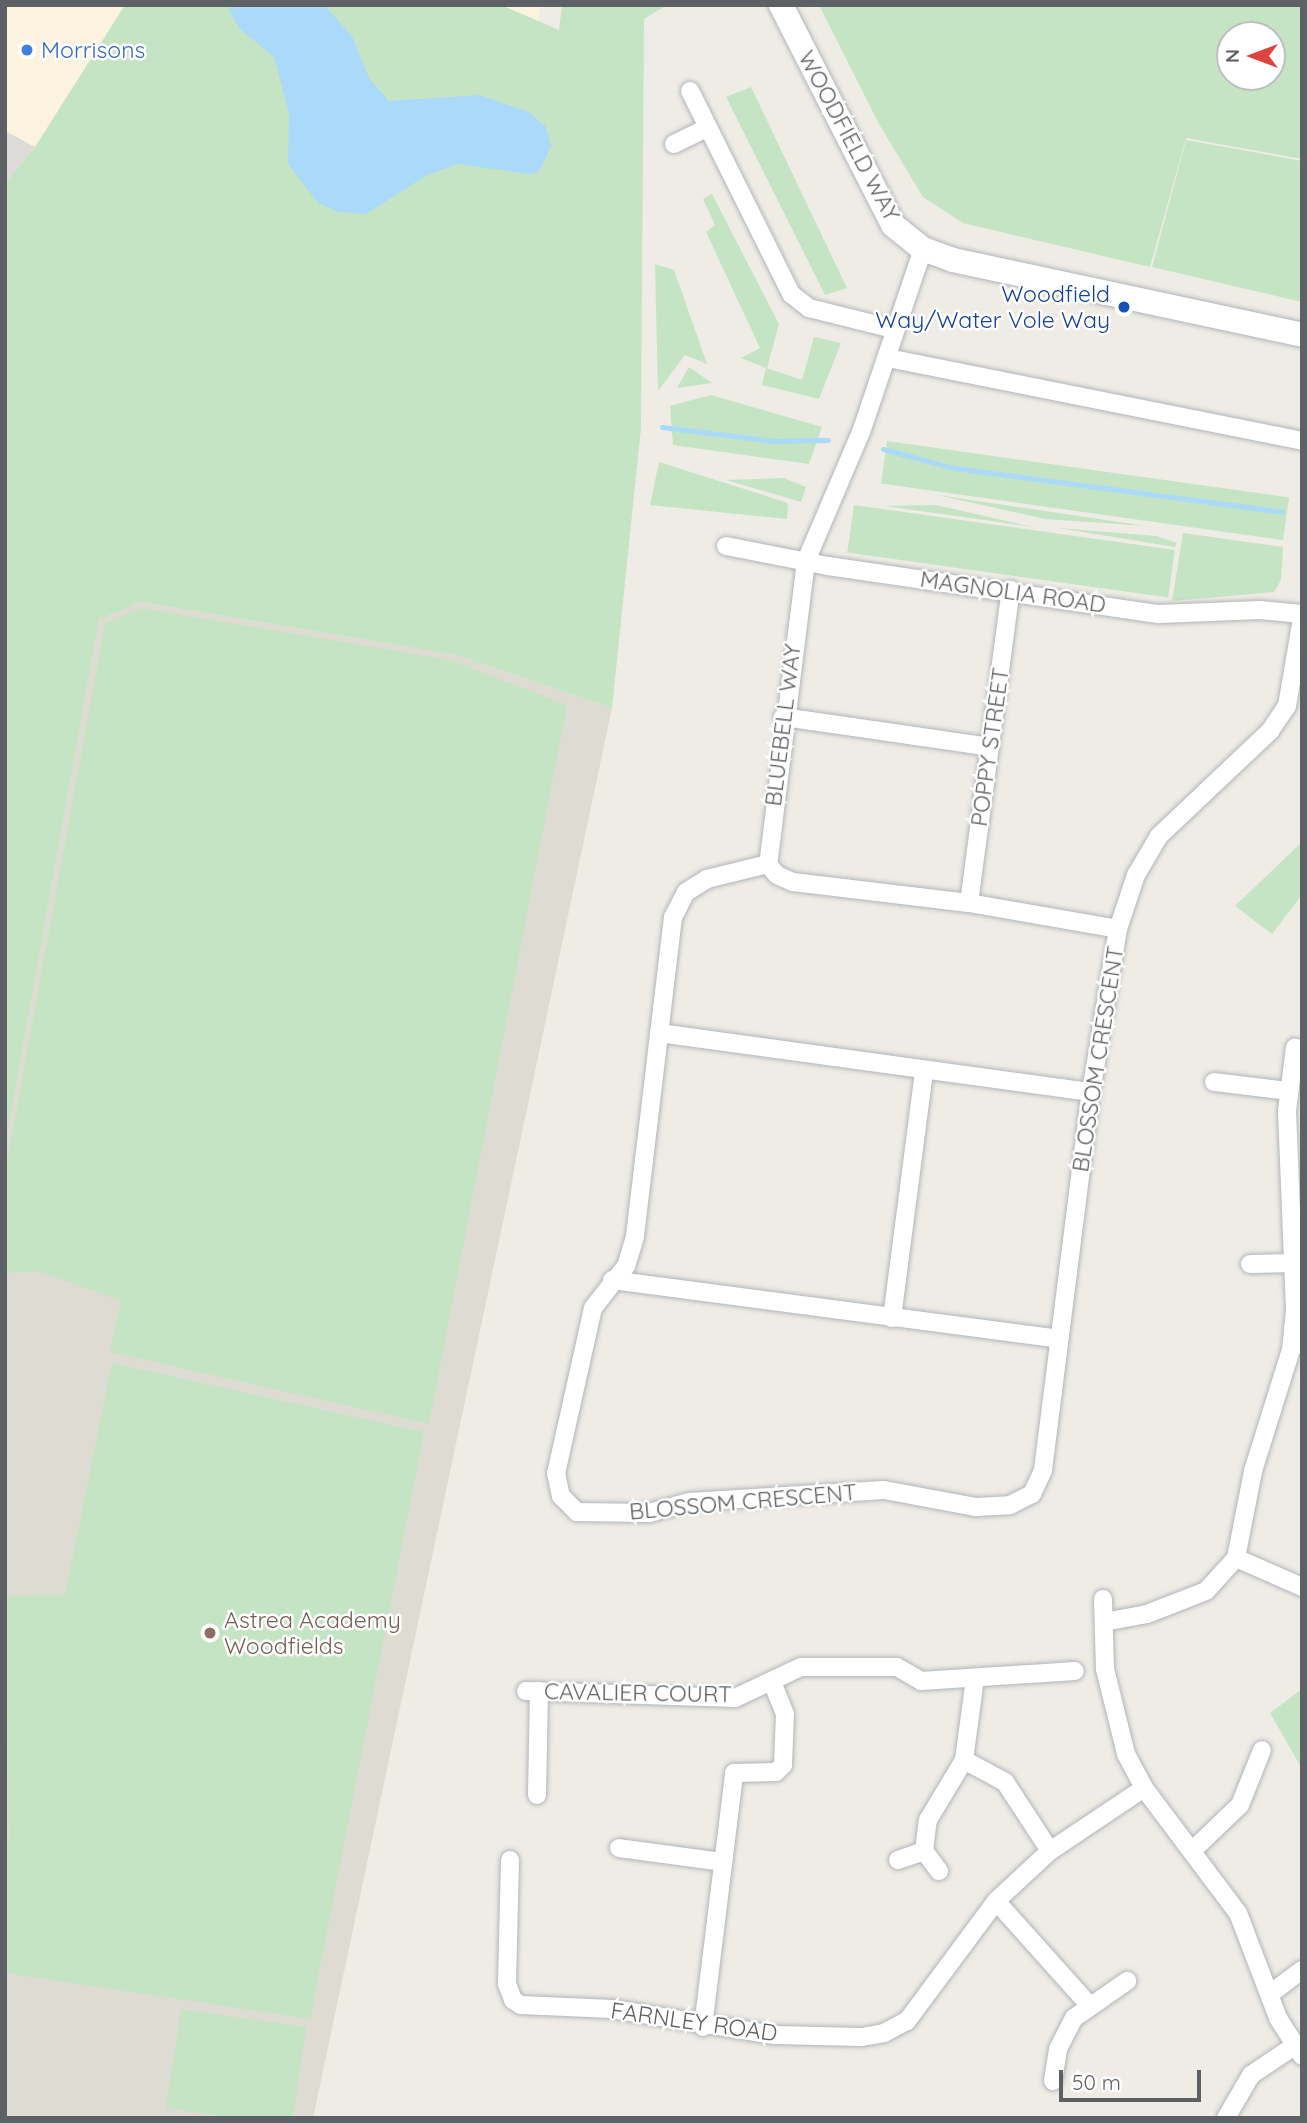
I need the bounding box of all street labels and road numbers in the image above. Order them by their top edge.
street label: WOODFIELD WAY [792,46,906,226]
street label: MAGNOLIA ROAD [918,565,1108,619]
street label: BLUEBELL WAY [759,642,807,808]
street label: POPPY STREET [965,666,1015,828]
street label: BLOSSOM CRESCENT [1066,944,1130,1174]
street label: BLOSSOM CRESCENT [628,1478,858,1526]
street label: CAVALIER COURT [544,1678,732,1708]
street label: FARNLEY ROAD [609,1997,779,2047]

